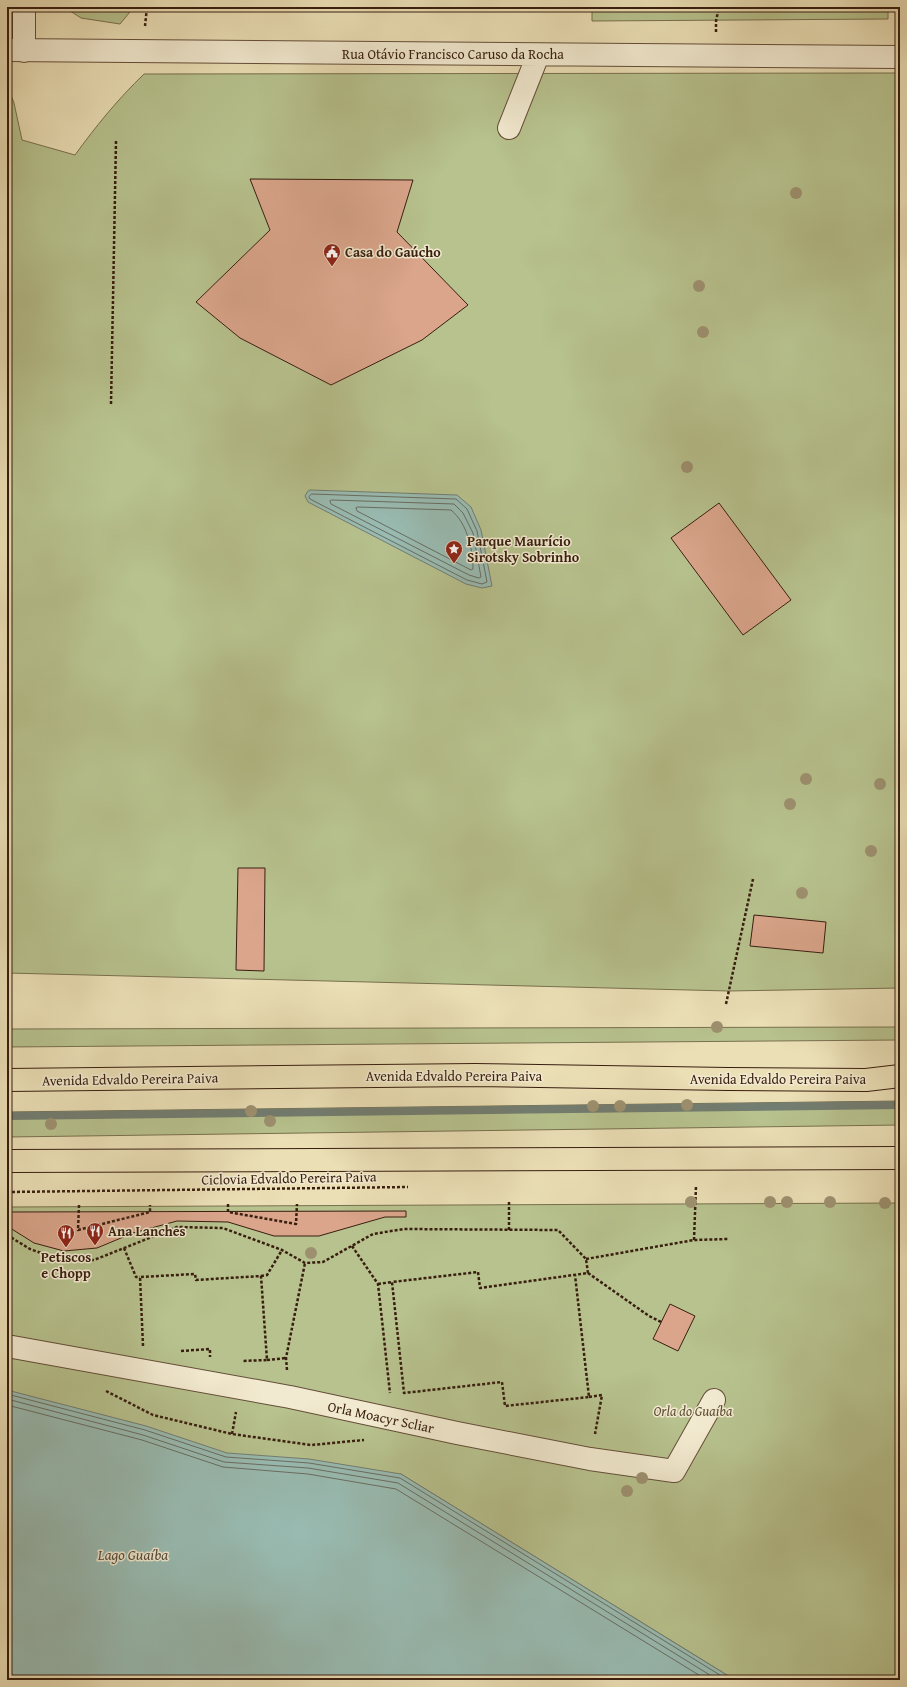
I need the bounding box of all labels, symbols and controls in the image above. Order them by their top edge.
street label: Rua Otávio Francisco Caruso da Rocha [342,44,564,64]
public building icon: Casa do Gaúcho [322,242,342,267]
place label: Casa do Gaúcho [345,242,441,262]
place label: Parque Maurício Sirotsky Sobrinho [467,531,580,567]
place icon: Parque Maurício Sirotsky Sobrinho [444,539,464,564]
street label: Avenida Edvaldo Pereira Paiva [366,1066,543,1086]
street label: Avenida Edvaldo Pereira Paiva [42,1067,219,1091]
street label: Avenida Edvaldo Pereira Paiva [690,1069,867,1089]
street label: Ciclovia Edvaldo Pereira Paiva [201,1166,377,1190]
restaurant icon: Ana Lanches [85,1221,105,1246]
place label: Ana Lanches [108,1221,186,1241]
restaurant icon: Petiscos e Chopp [56,1223,76,1248]
place label: Petiscos e Chopp [41,1247,91,1283]
street label: Orla Moacyr Scliar [326,1396,436,1438]
park label: Orla do Guaíba [654,1401,733,1421]
water label: Lago Guaíba [97,1544,168,1565]

